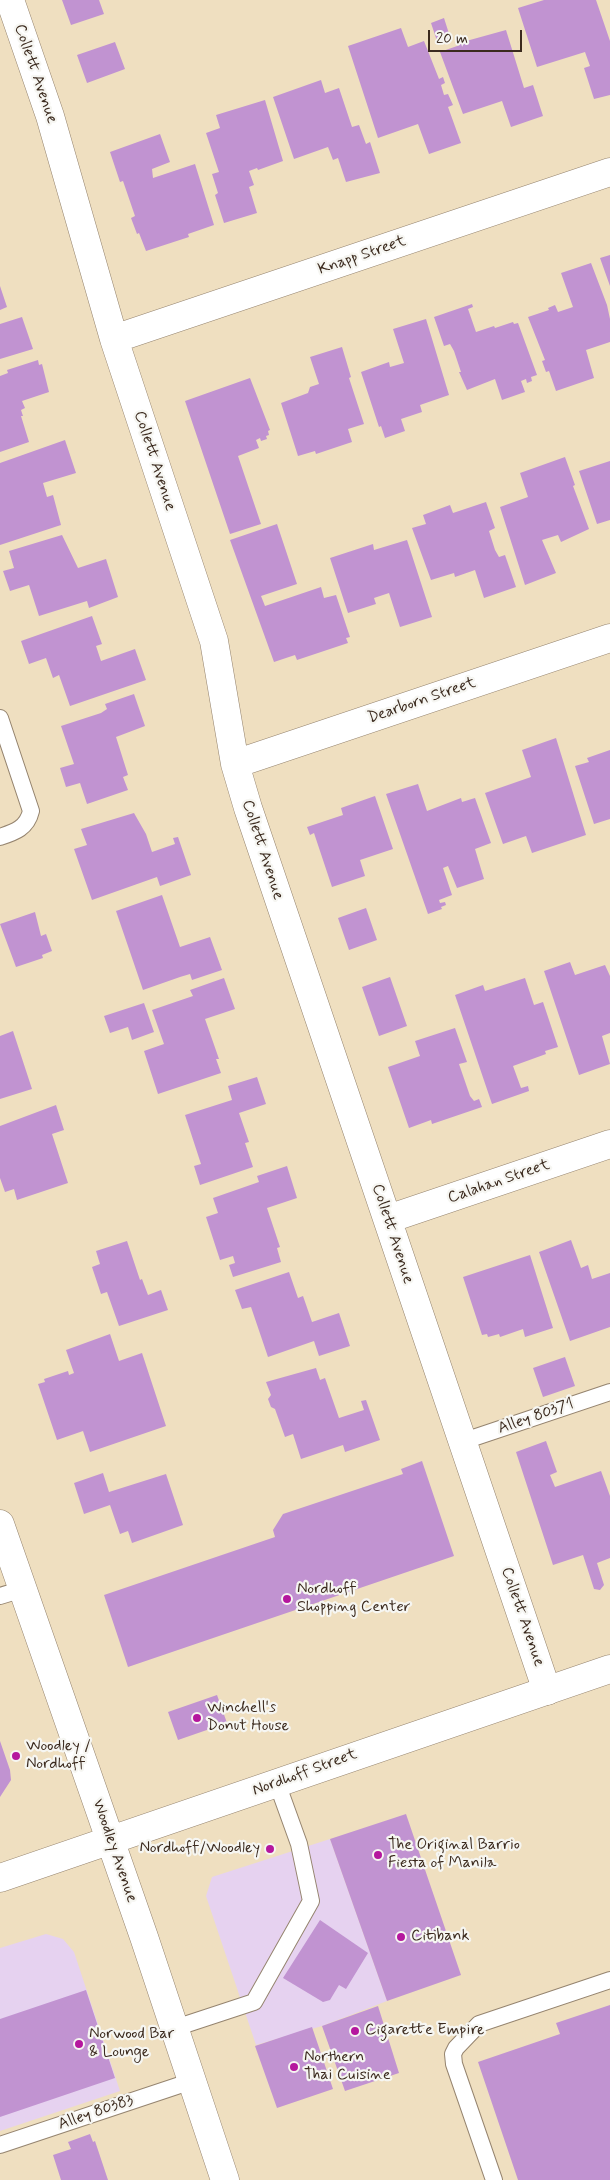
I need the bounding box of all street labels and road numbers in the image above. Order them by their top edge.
street label: Collett Avenue [9,22,61,126]
street label: Knapp Street [316,232,408,280]
street label: Collett Avenue [129,409,179,513]
street label: Dearborn Street [366,674,478,728]
street label: Collett Avenue [237,798,287,902]
street label: Calahan Street [446,1156,552,1208]
street label: Collett Avenue [367,1182,417,1286]
street label: Alley 80371 [496,1395,576,1439]
street label: Collett Avenue [496,1565,548,1669]
street label: Nordhoff Street [250,1745,360,1801]
street label: Woodley Avenue [87,1797,141,1905]
street label: Alley 80383 [56,2091,136,2135]

